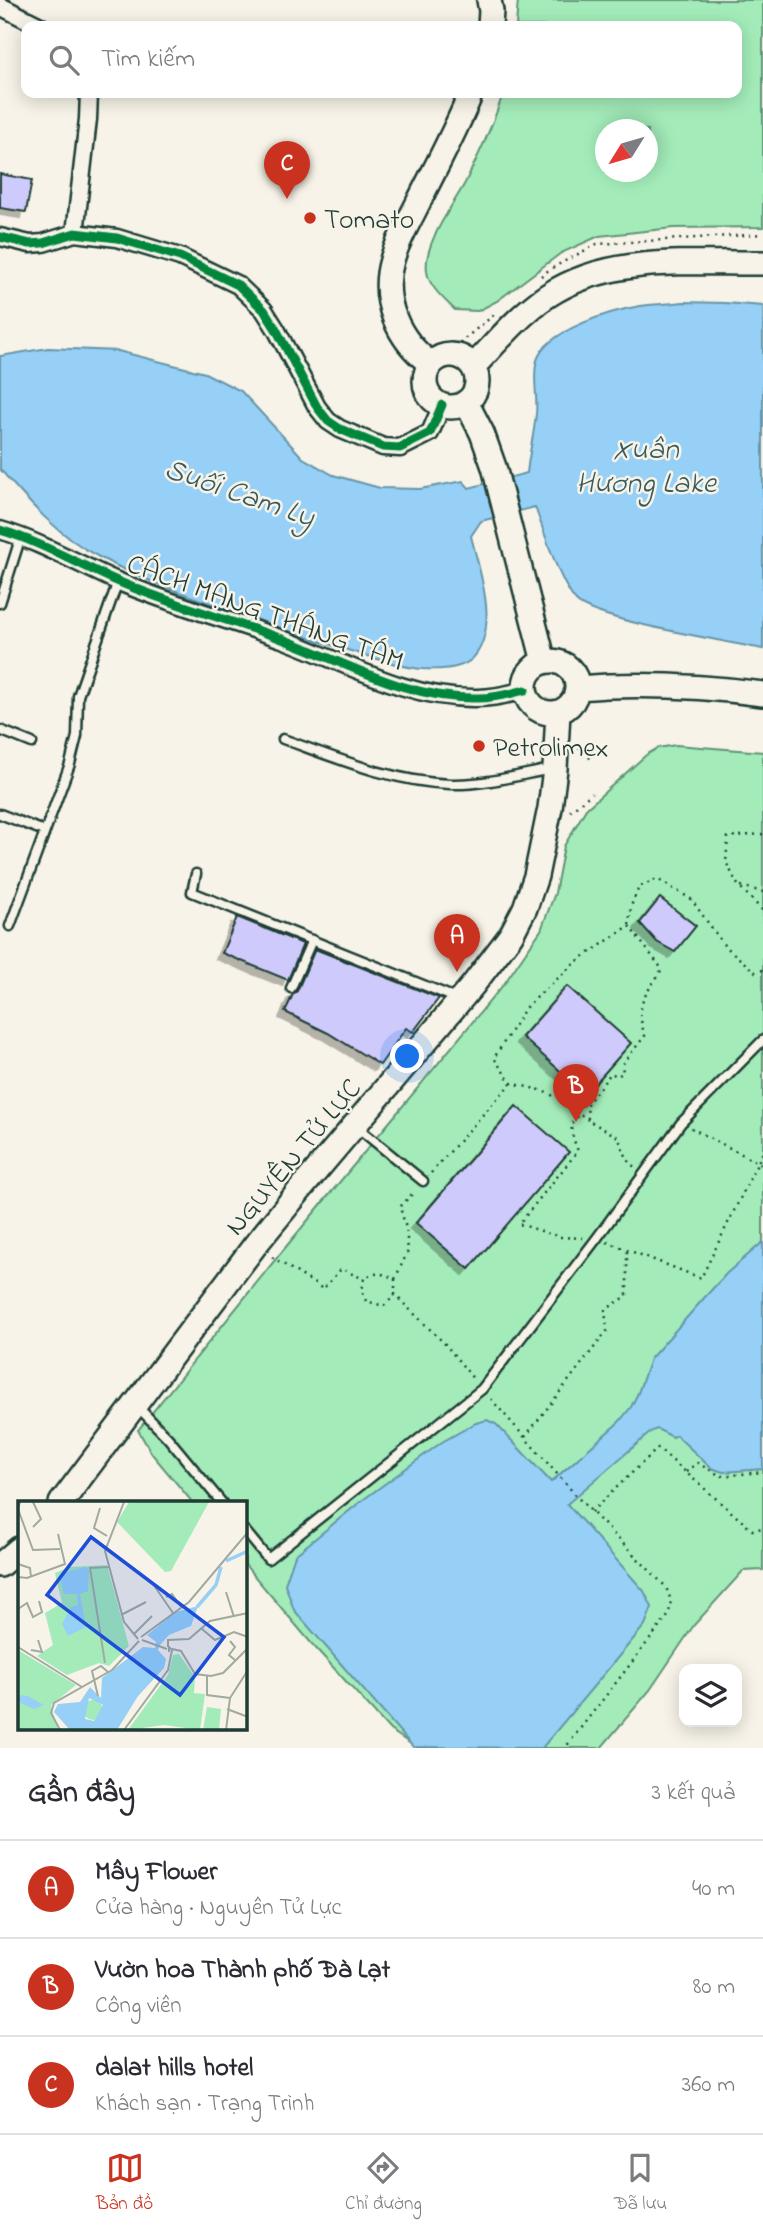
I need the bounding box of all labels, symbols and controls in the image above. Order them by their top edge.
search box [21,21,742,98]
icon: search [45,41,83,79]
text: Tìm kiếm [101,41,195,79]
north arrow [595,119,658,182]
pin: C [264,141,310,199]
place label: Tomato [324,201,414,242]
marker: Tomato [302,210,318,226]
water label: Xuân Hương Lake [576,429,717,507]
water label: Suối Cam Ly [158,449,320,541]
street label: CÁCH MẠNG THÁNG TÁM [120,545,409,684]
place label: Petrolimex [493,729,608,770]
marker: Petrolimex [471,738,487,754]
pin: A [434,914,480,972]
your location [390,1039,424,1073]
pin: B [553,1064,599,1122]
street label: NGUYÊN TỬ LỰC [217,1071,373,1246]
inset map [18,1501,247,1730]
map controls [679,1664,742,1727]
button: layers [679,1664,742,1727]
text: Gần đây [28,1772,135,1816]
text: 3 kết quả [652,1777,735,1810]
text: Mây Flower [95,1854,217,1892]
text: A [44,1873,58,1906]
text: 40 m [692,1873,735,1906]
text: Cửa hàng · Nguyên Tử Lực [95,1892,342,1925]
text: Vườn hoa Thành phố Đà Lạt [95,1952,390,1990]
text: B [43,1971,59,2004]
text: 80 m [693,1971,735,2004]
text: Công viên [95,1990,182,2023]
text: dalat hills hotel [95,2050,253,2088]
text: C [45,2069,57,2102]
text: 360 m [682,2069,735,2102]
text: Khách sạn · Trạng Trình [95,2088,314,2121]
tab: Bản đồ [96,2149,153,2218]
tab: Chỉ đường [345,2149,422,2218]
tab: Đã lưu [614,2149,667,2218]

